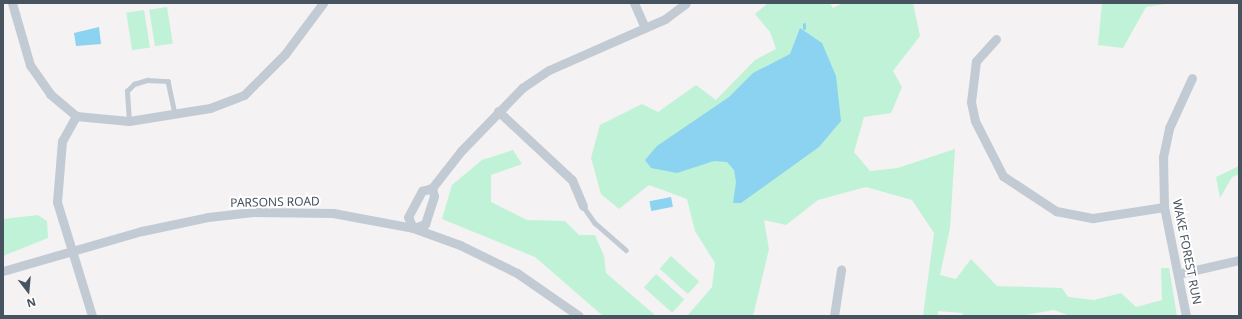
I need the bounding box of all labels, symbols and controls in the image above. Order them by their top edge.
street label: PARSONS ROAD [230,194,320,210]
street label: WAKE FOREST RUN [1170,198,1204,306]
north arrow [8,271,48,311]
text: N [25,295,38,311]

